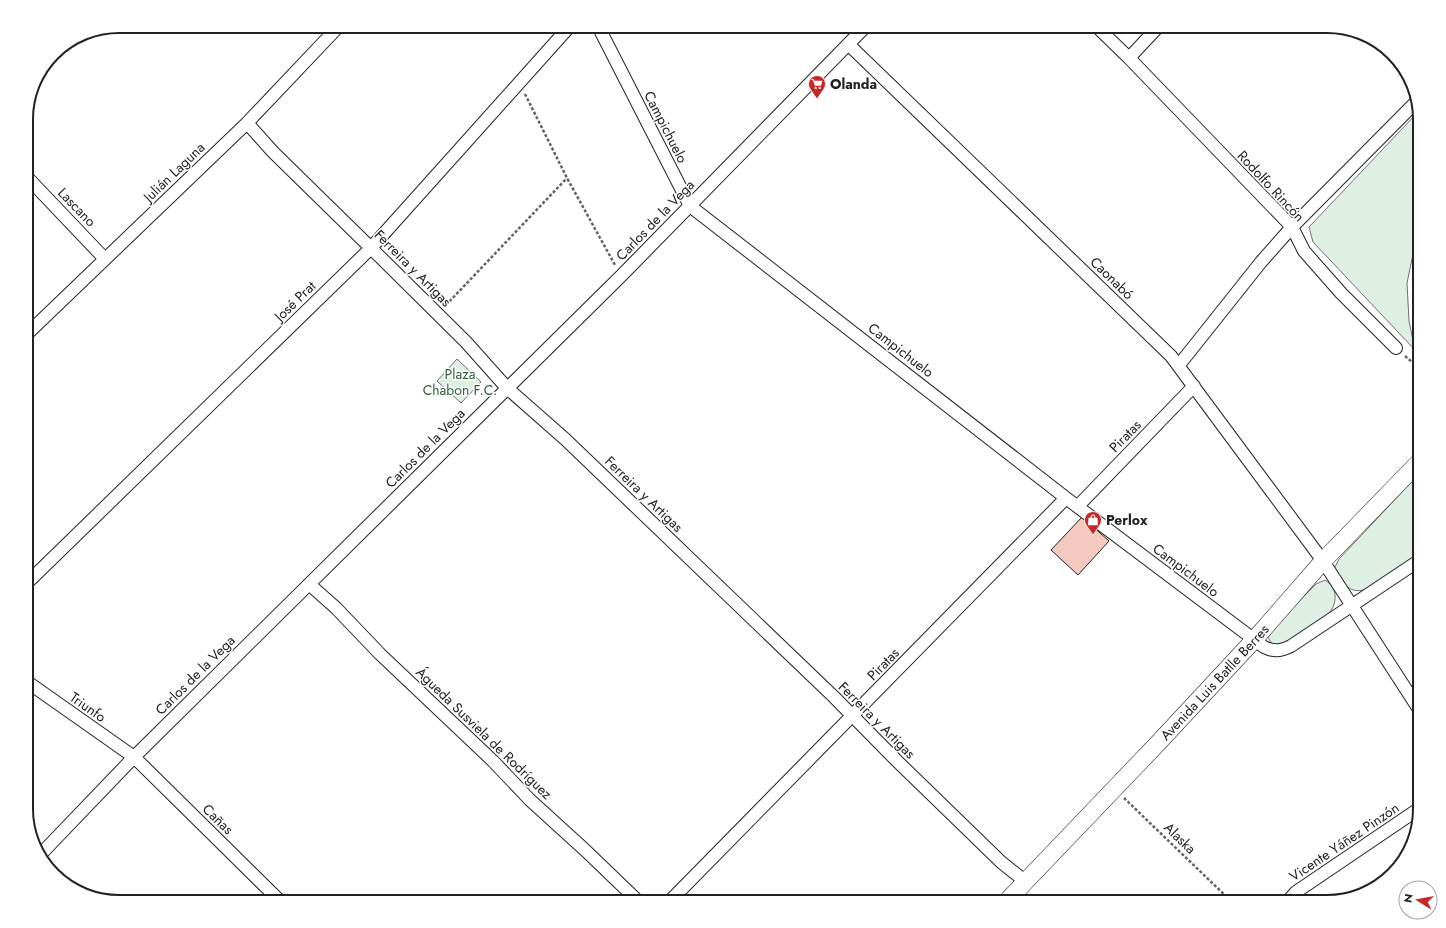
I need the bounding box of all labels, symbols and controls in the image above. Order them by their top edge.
supermarket icon: Olanda [807,74,827,99]
place label: Olanda [830,74,877,94]
street label: Campichuelo [639,88,693,167]
street label: Julián Laguna [137,138,209,208]
street label: Rodolfo Rincón [1233,146,1309,226]
street label: Carlos de la Vega [611,175,699,265]
street label: Lascano [53,183,101,231]
street label: Ferreira y Artigas [370,225,456,311]
street label: Caonabó [1086,252,1139,304]
street label: José Prat [269,276,321,327]
street label: Campichuelo [864,318,938,382]
park label: Plaza Chabon F.C. [423,364,497,400]
street label: Carlos de la Vega [381,404,469,492]
street label: Piratas [1104,415,1146,457]
street label: Ferreira y Artigas [601,452,688,537]
shop icon: Perlox [1083,510,1103,535]
place label: Perlox [1106,510,1148,530]
street label: Campichuelo [1149,538,1224,602]
street label: Avenida Luis Batlle Berres [1156,620,1274,745]
street label: Carlos de la Vega [151,631,239,719]
street label: Piratas [862,643,904,685]
street label: Águeda Susviela de Rodríguez [411,662,557,804]
street label: Ferreira y Artigas [834,677,920,763]
street label: Triunfo [66,687,110,727]
street label: Vicente Yáñez Pinzón [1285,798,1403,886]
street label: Cañas [198,799,238,839]
street label: Alaska [1159,818,1201,858]
north arrow [1398,880,1438,920]
text: N [1399,892,1417,904]

